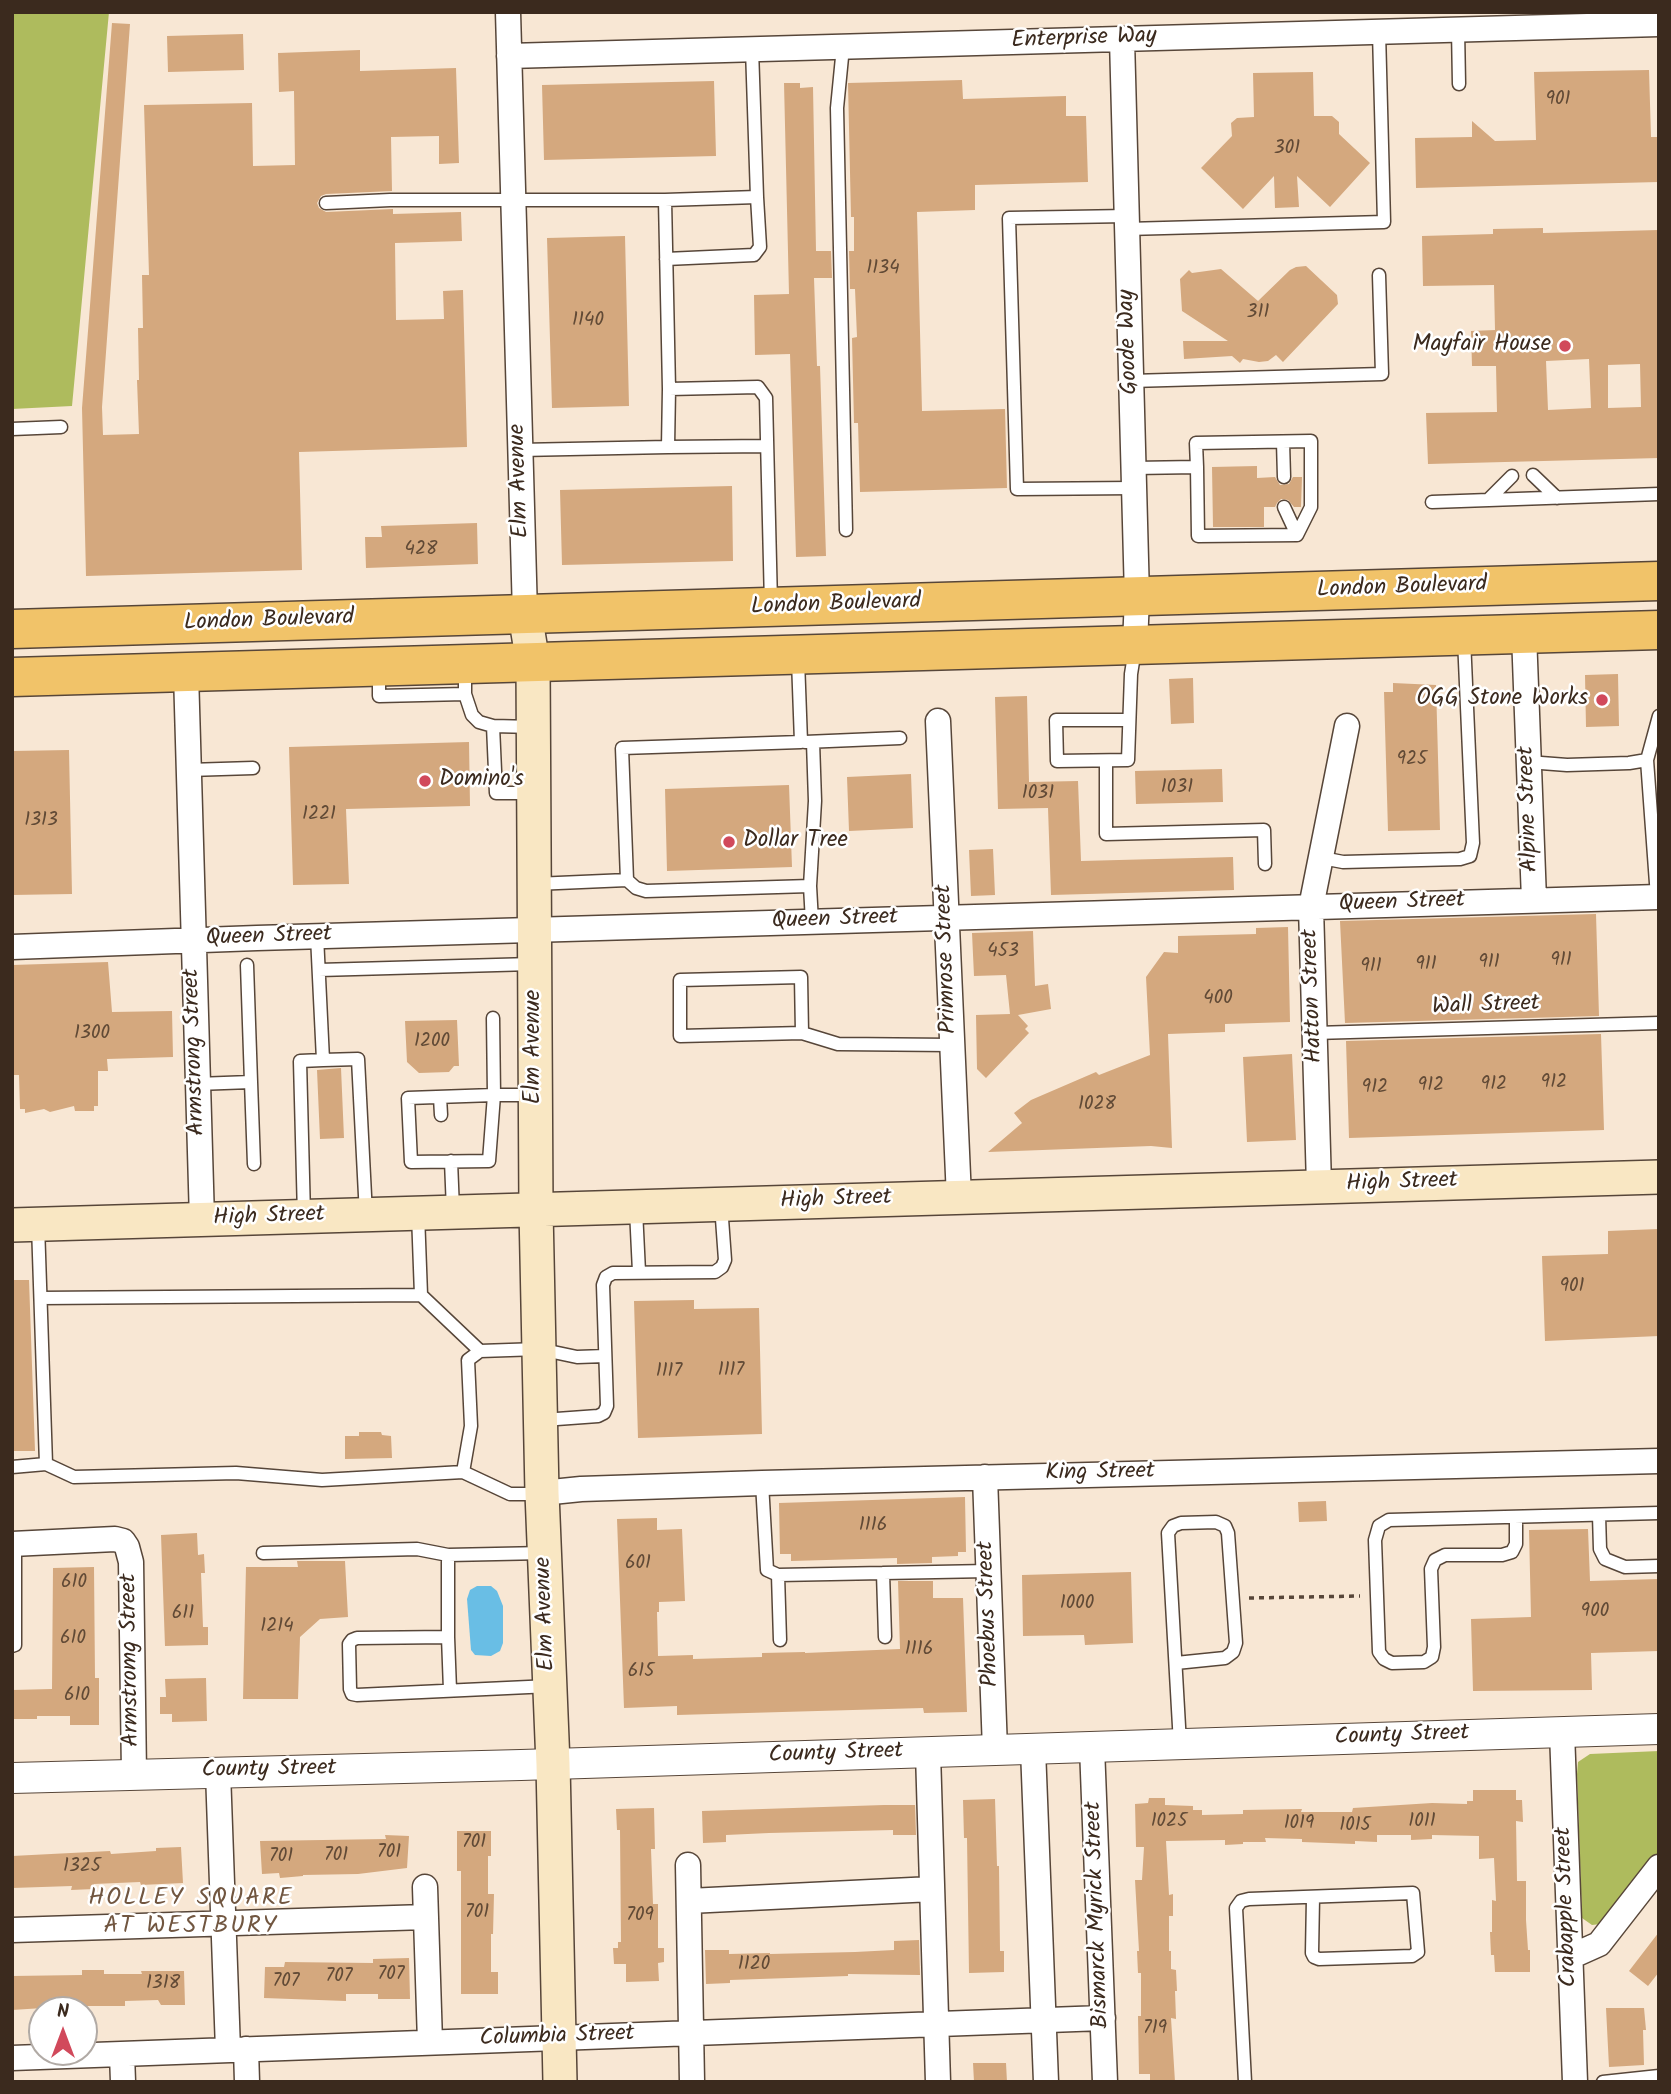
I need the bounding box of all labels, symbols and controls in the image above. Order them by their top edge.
street label: Enterprise Way [1011,24,1157,56]
house number: 901 [1546,90,1570,112]
house number: 301 [1274,139,1300,161]
house number: 1134 [866,259,900,281]
street label: Goode Way [1114,289,1146,395]
house number: 311 [1247,303,1269,325]
house number: 1140 [572,311,604,333]
place label: Mayfair House [1412,332,1551,360]
marker: Mayfair House [1557,338,1573,354]
street label: Elm Avenue [505,423,537,539]
house number: 428 [405,540,437,562]
street label: London Boulevard [1316,572,1488,606]
street label: London Boulevard [750,589,922,623]
street label: London Boulevard [183,605,355,639]
place label: OGG Stone Works [1417,686,1588,714]
marker: OGG Stone Works [1594,692,1610,708]
street label: Alpine Street [1514,745,1546,873]
house number: 925 [1397,750,1427,772]
place label: Domino's [439,767,524,795]
marker: Domino's [417,773,433,789]
house number: 1031 [1161,778,1193,800]
house number: 1031 [1022,784,1054,806]
house number: 1221 [302,805,336,827]
house number: 1313 [24,811,58,833]
place label: Dollar Tree [743,828,848,856]
marker: Dollar Tree [721,834,737,850]
street label: Primrose Street [932,884,964,1034]
street label: Queen Street [1338,888,1466,920]
street label: Queen Street [771,905,899,937]
street label: Queen Street [205,922,333,954]
street label: Hatton Street [1298,928,1330,1064]
house number: 453 [987,942,1019,964]
house number: 911 [1550,951,1572,973]
house number: 911 [1478,953,1500,975]
house number: 911 [1415,955,1437,977]
house number: 911 [1360,957,1382,979]
street label: Armstrong Street [179,968,213,1136]
house number: 400 [1203,989,1233,1011]
street label: Elm Avenue [521,990,549,1104]
street label: Wall Street [1432,991,1540,1023]
house number: 1300 [74,1024,110,1046]
house number: 1200 [414,1032,450,1054]
house number: 912 [1541,1073,1567,1095]
house number: 912 [1481,1075,1507,1097]
house number: 912 [1418,1076,1444,1098]
house number: 912 [1362,1078,1388,1100]
house number: 1028 [1078,1095,1116,1117]
street label: High Street [1346,1168,1458,1200]
street label: High Street [780,1185,892,1217]
street label: High Street [213,1202,325,1234]
house number: 901 [1560,1277,1584,1299]
house number: 1117 [718,1361,744,1383]
house number: 1117 [656,1362,682,1384]
street label: King Street [1045,1459,1155,1489]
house number: 1116 [859,1516,887,1538]
street label: Phoebus Street [974,1541,1006,1687]
house number: 601 [625,1554,651,1576]
street label: Elm Avenue [531,1556,563,1672]
house number: 610 [61,1573,87,1595]
street label: Armstromg Street [117,1573,147,1747]
house number: 1000 [1060,1594,1094,1616]
house number: 900 [1581,1602,1609,1624]
house number: 611 [172,1604,194,1626]
house number: 1214 [260,1617,294,1639]
house number: 610 [60,1629,86,1651]
house number: 1116 [905,1640,933,1662]
house number: 615 [628,1662,654,1684]
house number: 610 [64,1686,90,1708]
street label: County Street [1334,1721,1470,1753]
street label: County Street [768,1739,904,1771]
street label: County Street [201,1756,337,1786]
street label: Bismarck Myrick Street [1081,1801,1117,2029]
house number: 1025 [1151,1812,1187,1834]
house number: 1011 [1408,1812,1436,1834]
house number: 1019 [1284,1814,1314,1836]
house number: 1015 [1339,1816,1371,1838]
street label: Crabapple Street [1551,1826,1585,1988]
house number: 701 [462,1833,486,1855]
house number: 701 [377,1843,401,1865]
house number: 701 [324,1846,348,1868]
house number: 701 [269,1847,293,1869]
house number: 1325 [63,1857,101,1879]
district label: HOLLEY SQUARE AT WESTBURY [90,1886,292,1942]
house number: 701 [465,1903,489,1925]
house number: 709 [626,1906,654,1928]
house number: 1120 [738,1955,770,1977]
house number: 707 [377,1965,405,1987]
house number: 707 [325,1967,353,1989]
house number: 707 [272,1972,300,1994]
house number: 1318 [146,1974,180,1996]
north arrow [28,1996,98,2066]
text: N [57,1997,69,2027]
house number: 719 [1143,2019,1167,2041]
street label: Columbia Street [479,2022,635,2054]

